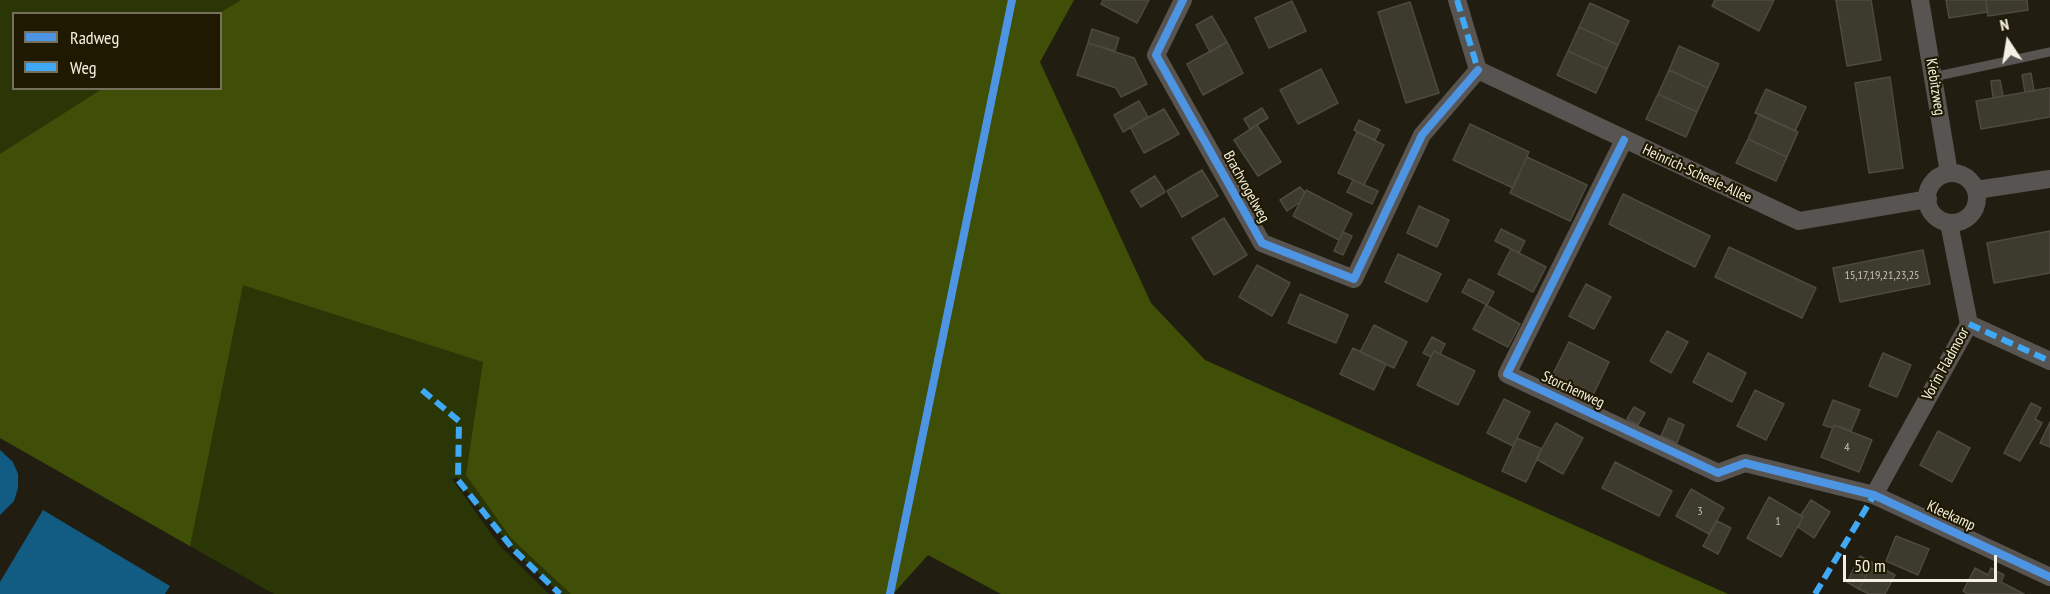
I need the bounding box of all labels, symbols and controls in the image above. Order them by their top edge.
legend [12,12,222,90]
north arrow [1978,12,2038,72]
text: N [1998,14,2011,35]
text: Radweg [70,26,119,49]
text: Weg [70,56,97,79]
street label: Kiebitzweg [1922,57,1948,117]
street label: Heinrich-Scheele-Allee [1639,141,1755,207]
street label: Brachvogelweg [1219,148,1273,226]
house number: 15,17,19,21,23,25 [1845,269,1919,283]
street label: Vor'm Fladmoor [1919,324,1973,404]
street label: Storchenweg [1539,368,1607,412]
house number: 4 [1844,441,1850,455]
street label: Kleekamp [1924,497,1978,535]
house number: 3 [1697,505,1703,519]
house number: 1 [1775,515,1781,529]
scale bar [1846,543,2000,581]
text: 50 m [1854,554,1886,577]

